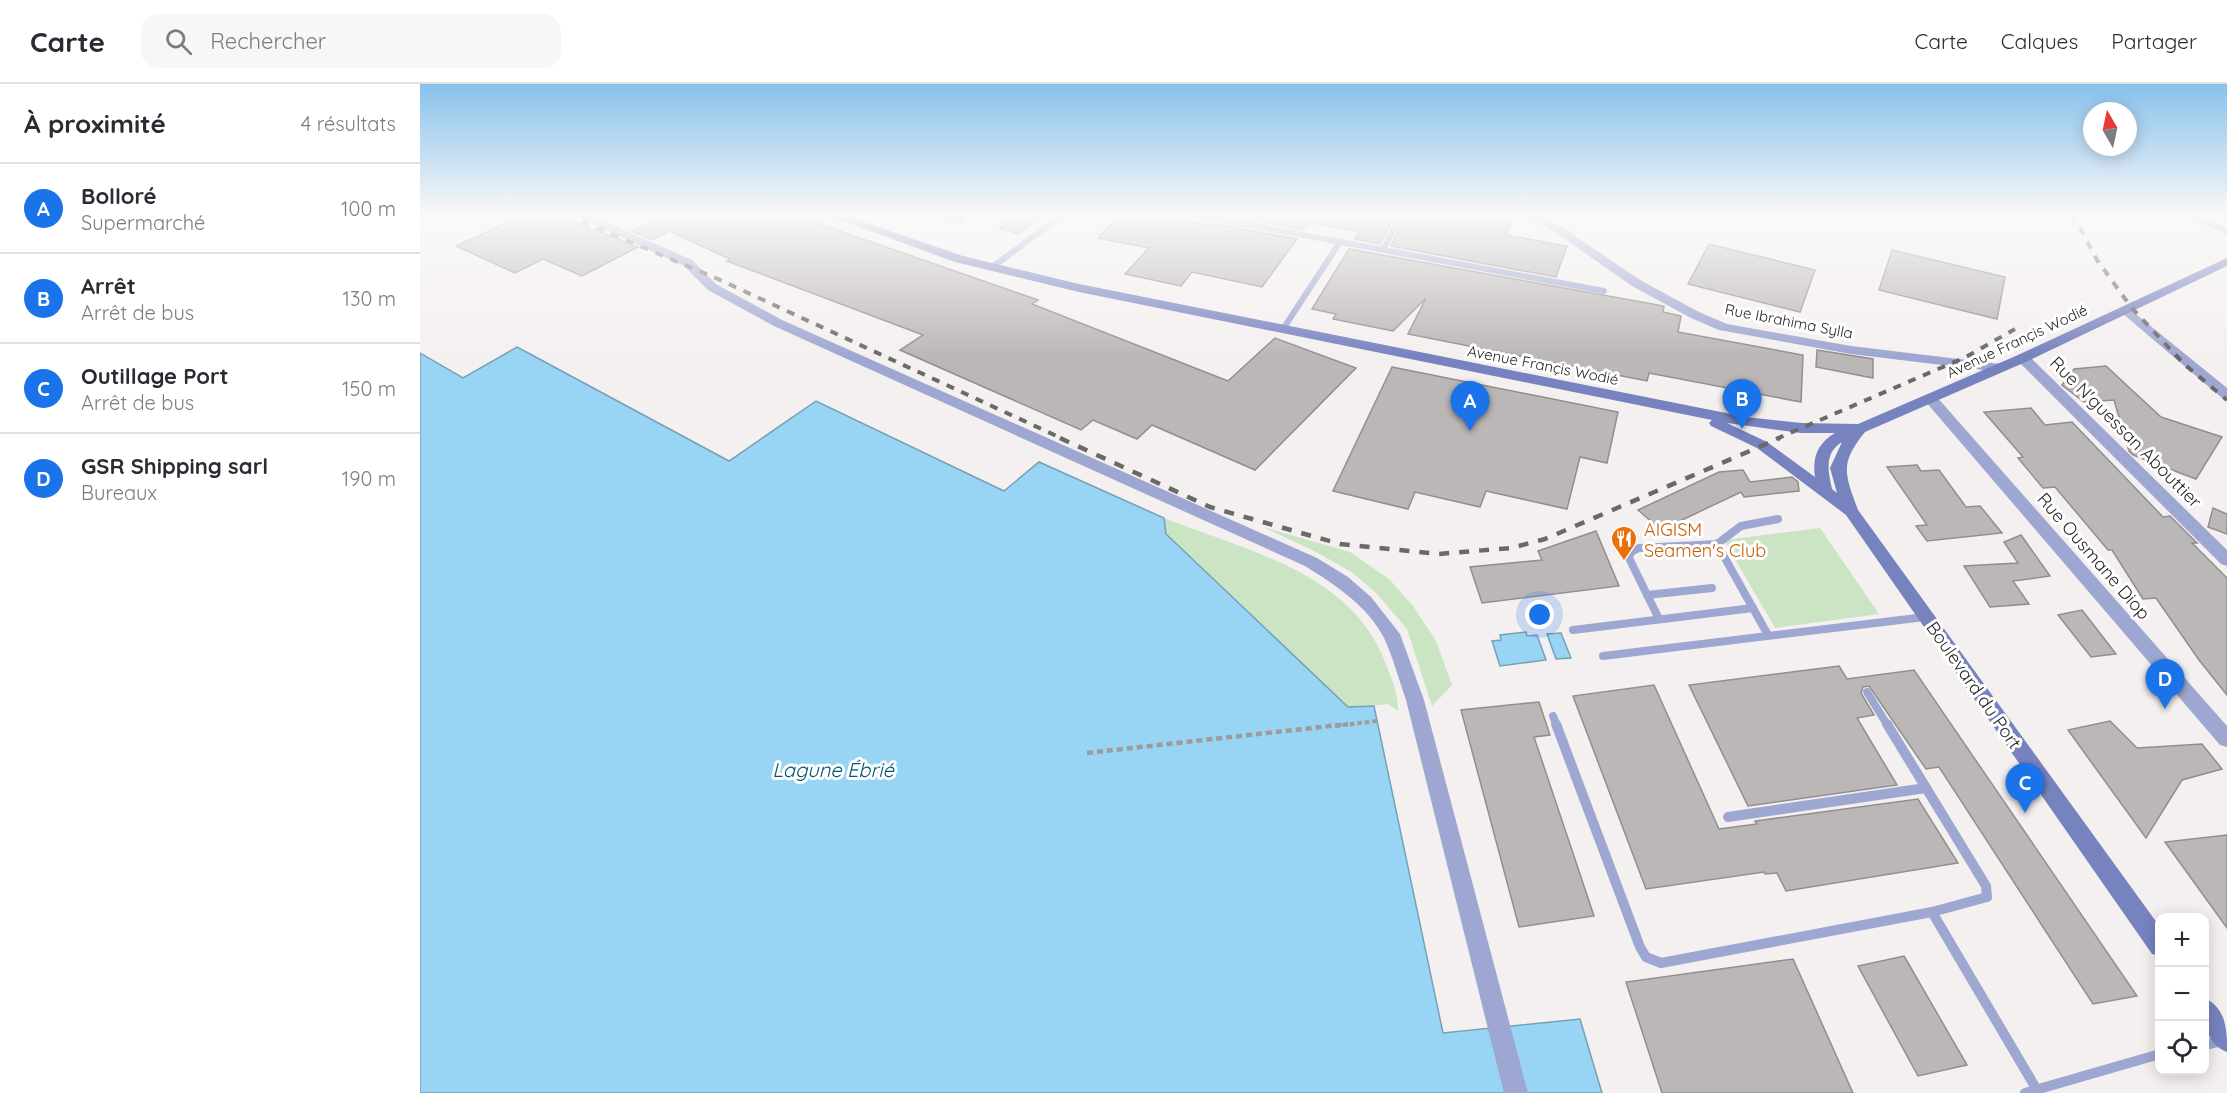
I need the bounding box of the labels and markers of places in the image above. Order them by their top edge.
pin: B [1722,380,1762,429]
pin: A [1450,382,1490,431]
place label: AIGISM Seamen's Club [1644,518,1766,562]
restaurant icon: AIGISM Seamen's Club [1609,524,1639,562]
pin: D [2146,660,2184,709]
pin: C [2006,764,2044,813]

